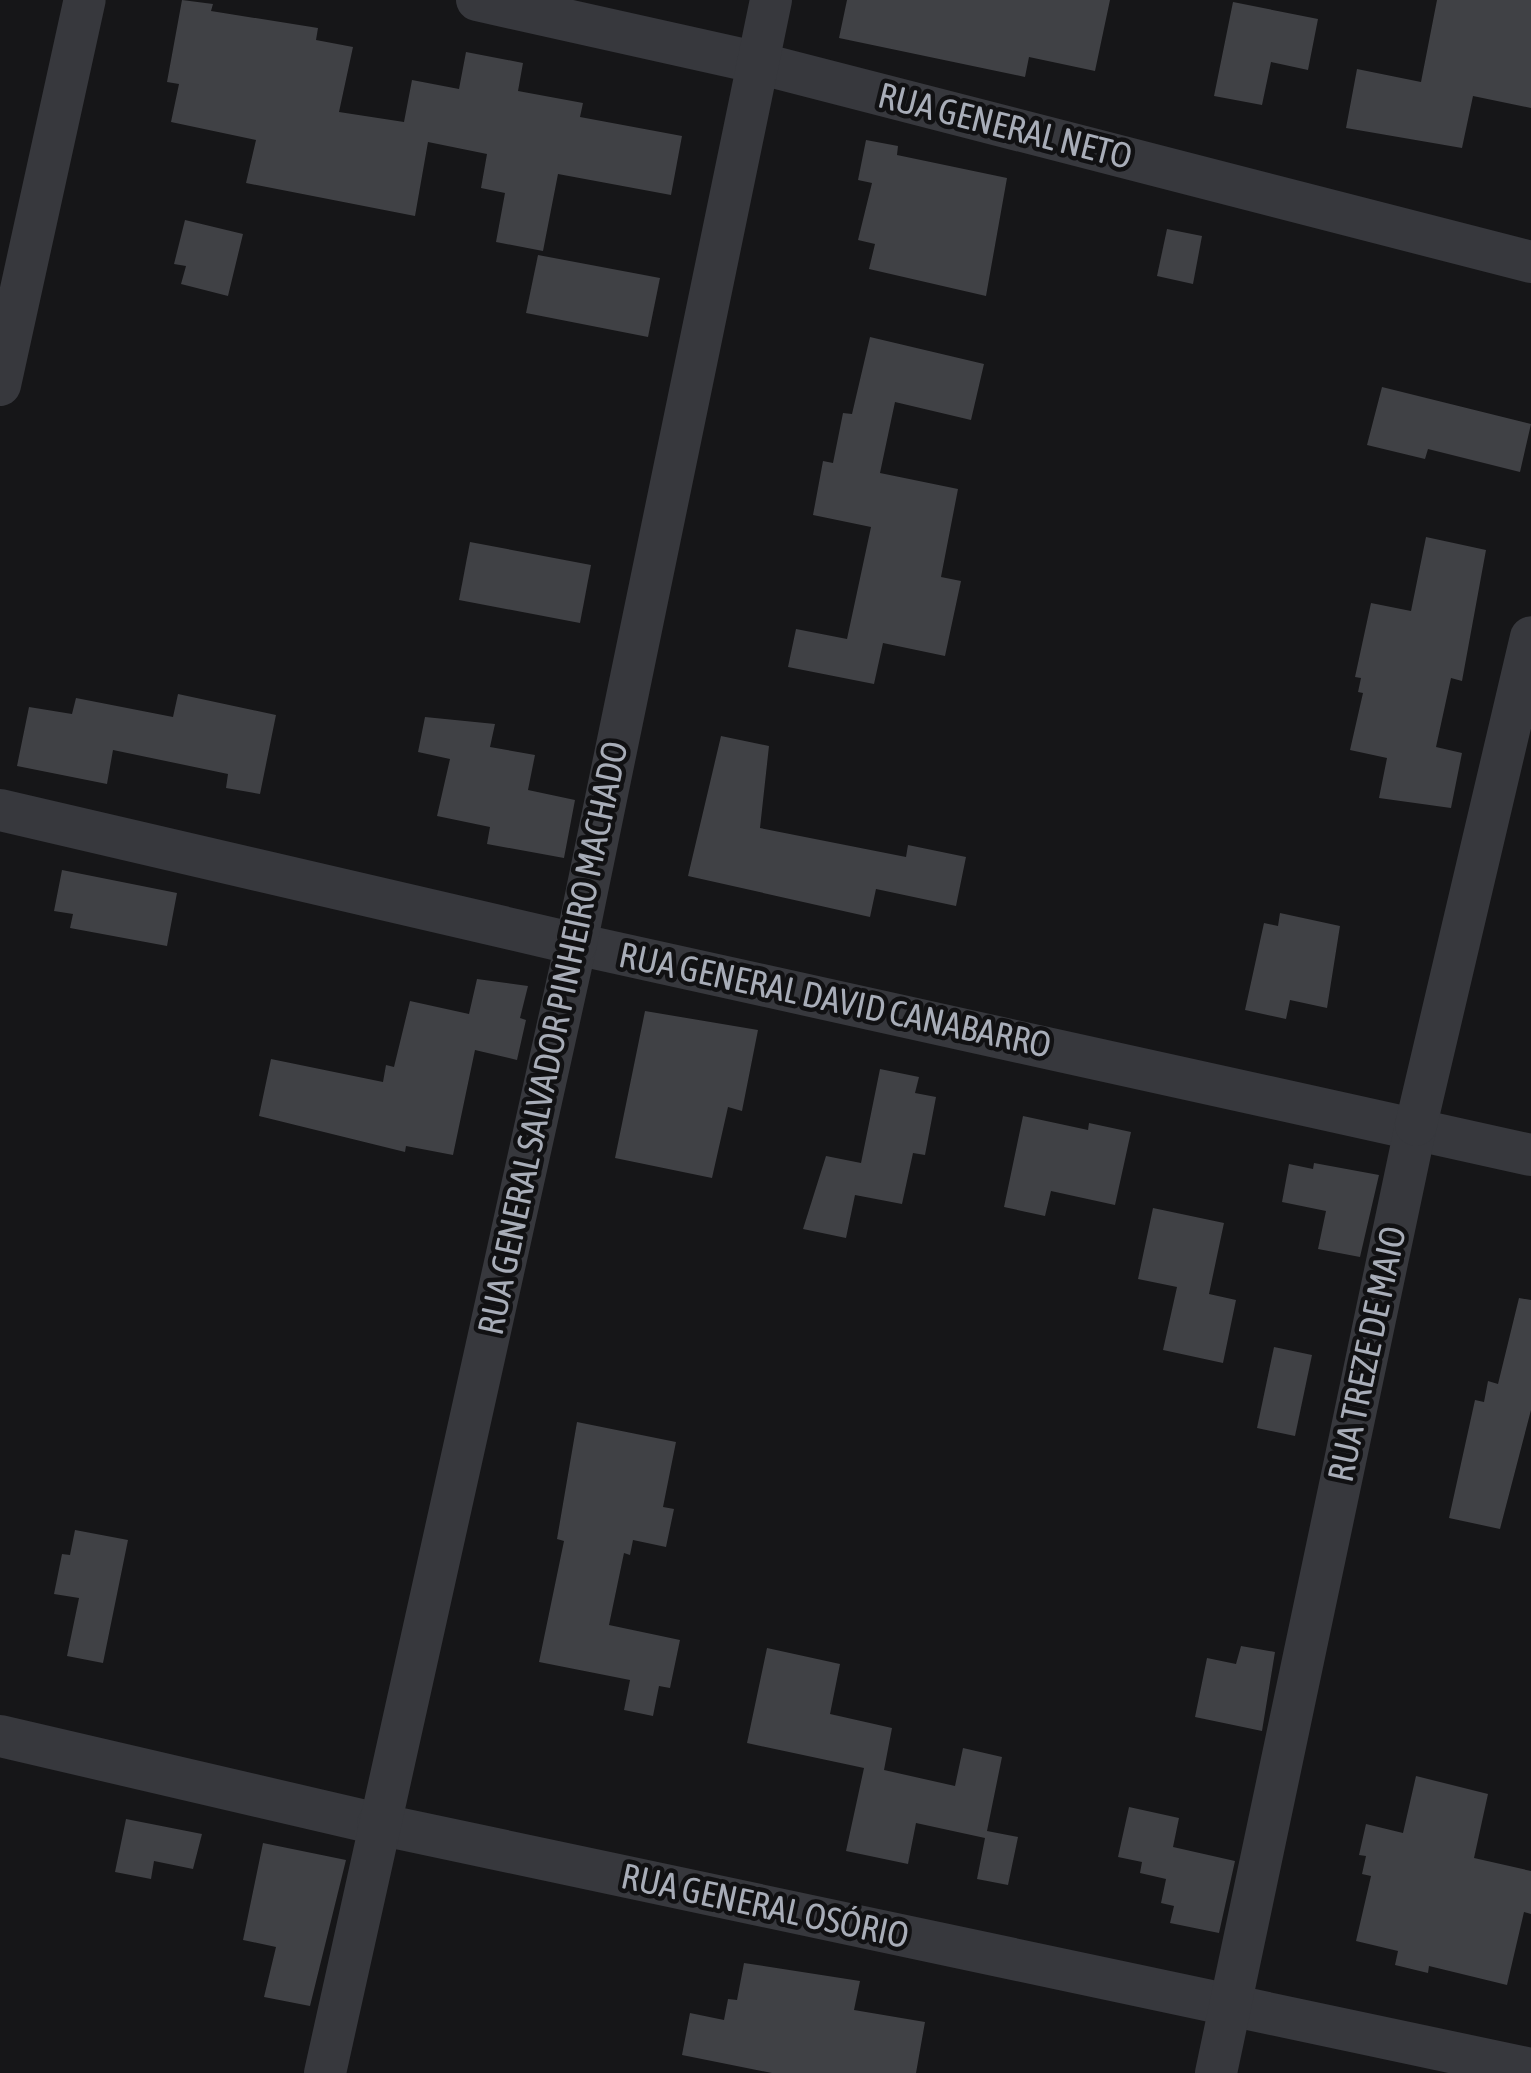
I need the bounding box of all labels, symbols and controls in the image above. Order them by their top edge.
street label: RUA GENERAL NETO [874,74,1136,178]
street label: RUA GENERAL SALVADOR PINHEIRO MACHADO [469,737,637,1339]
street label: RUA GENERAL DAVID CANABARRO [615,933,1055,1067]
street label: RUA TREZE DE MAIO [1319,1222,1415,1486]
street label: RUA GENERAL OSÓRIO [617,1854,913,1958]

